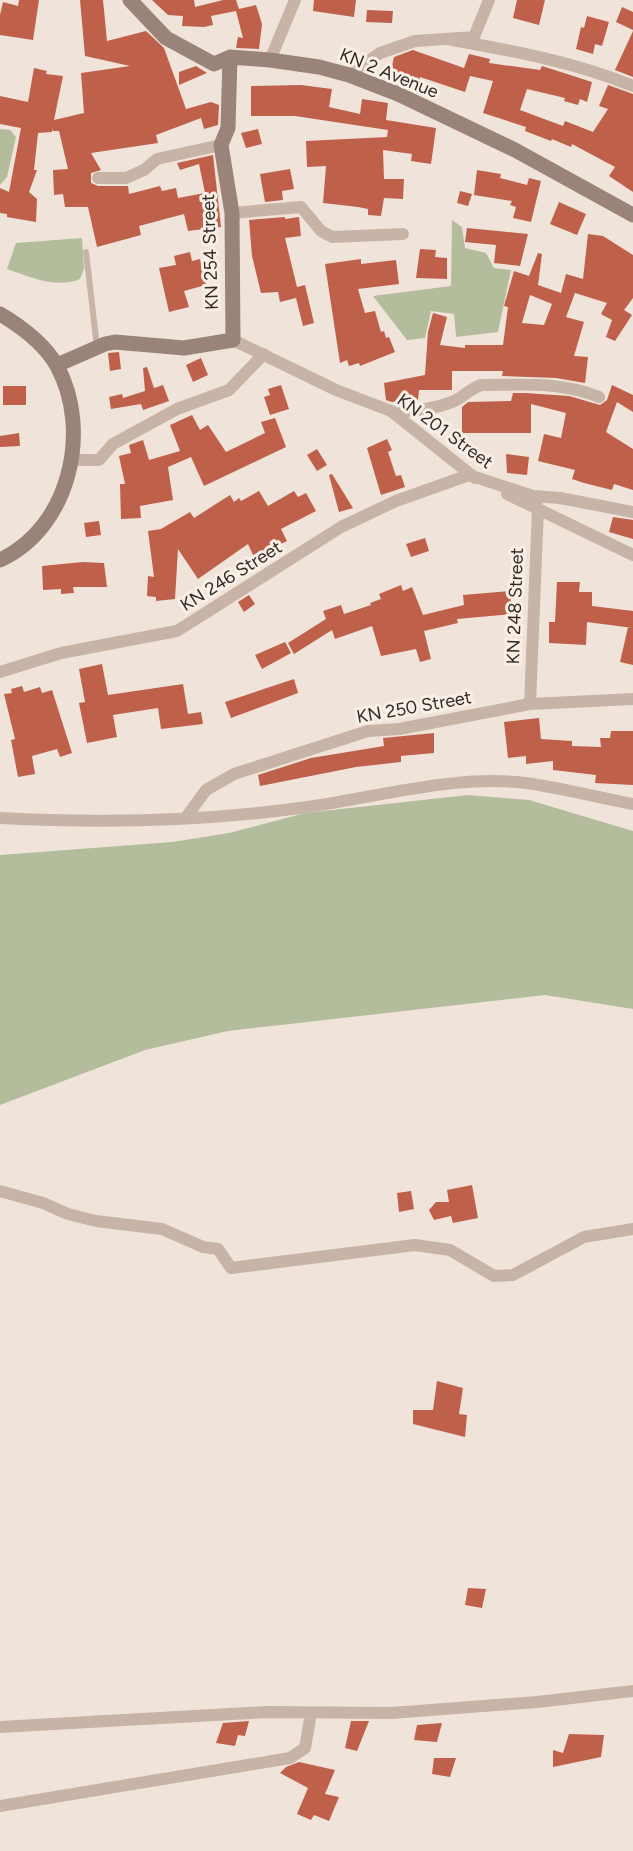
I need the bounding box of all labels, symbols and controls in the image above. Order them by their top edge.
street label: KN 2 Avenue [336,43,442,103]
street label: KN 254 Street [197,194,223,310]
street label: KN 201 Street [393,389,497,473]
street label: KN 246 Street [176,536,286,616]
street label: KN 248 Street [502,547,528,665]
street label: KN 250 Street [355,686,473,728]

